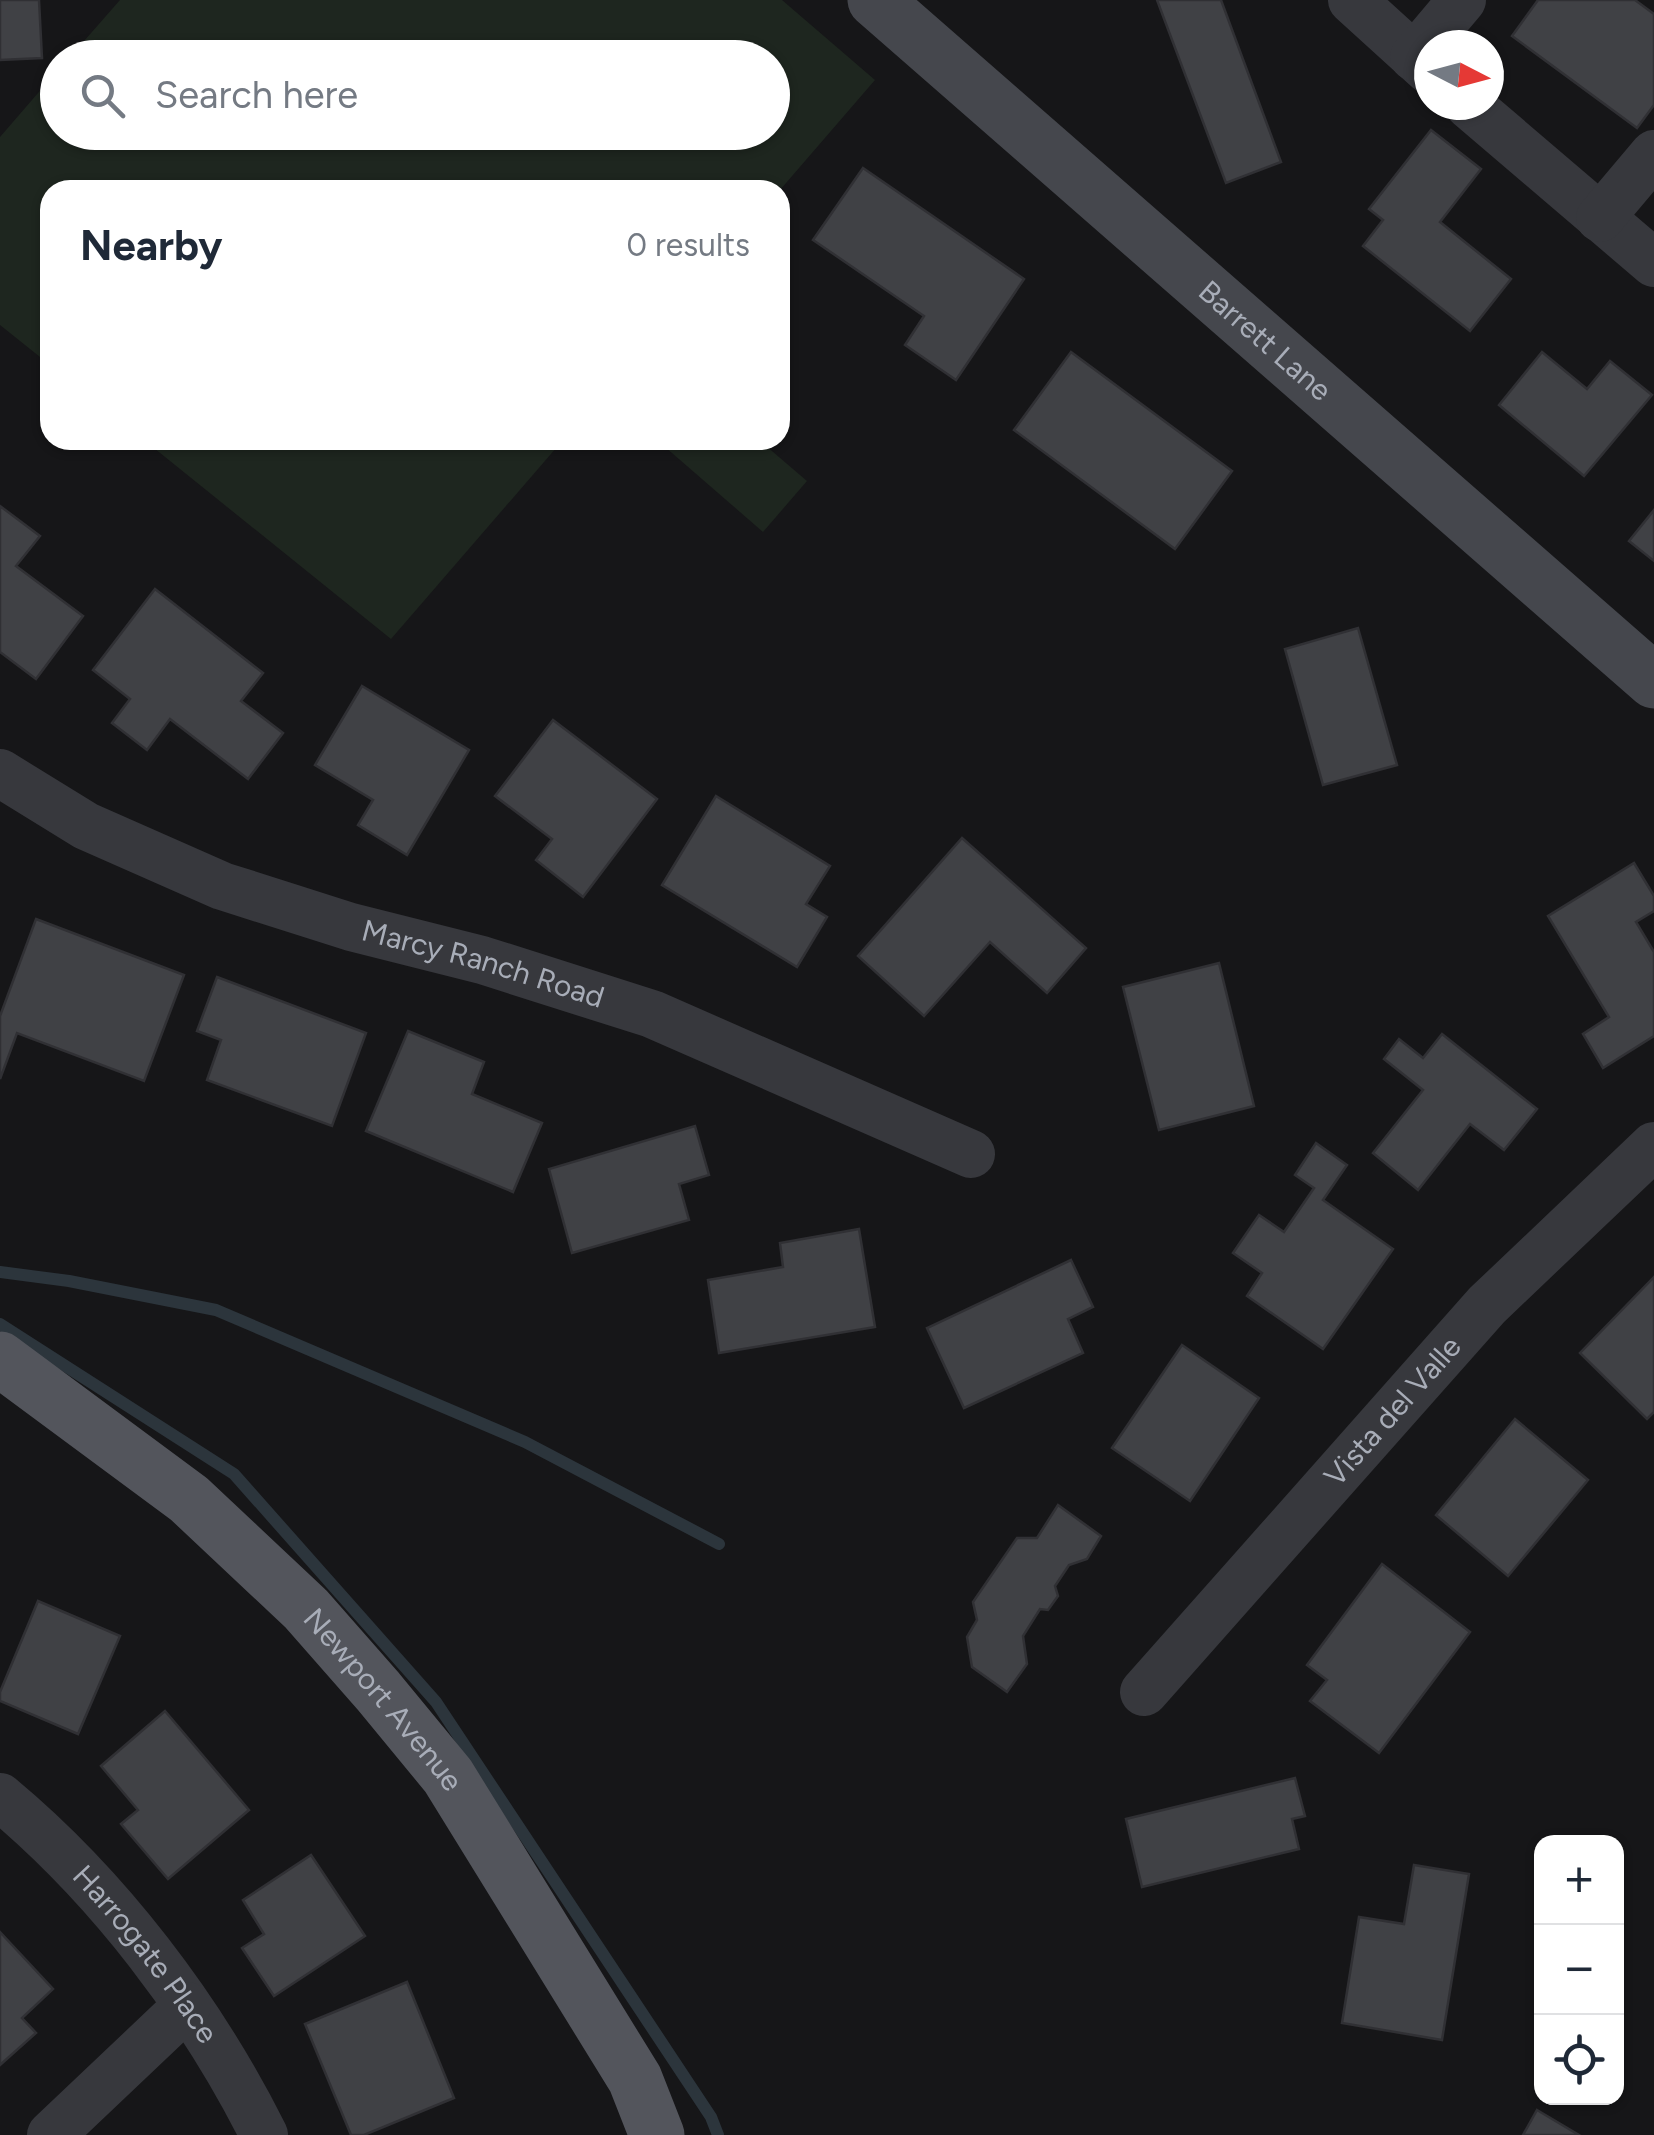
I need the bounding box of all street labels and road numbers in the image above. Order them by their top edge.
street label: Barrett Lane [1191,272,1339,409]
street label: Marcy Ranch Road [358,911,609,1016]
street label: Vista del Valle [1316,1328,1469,1494]
street label: Newport Avenue [296,1600,472,1797]
street label: Harrogate Place [65,1857,226,2050]

